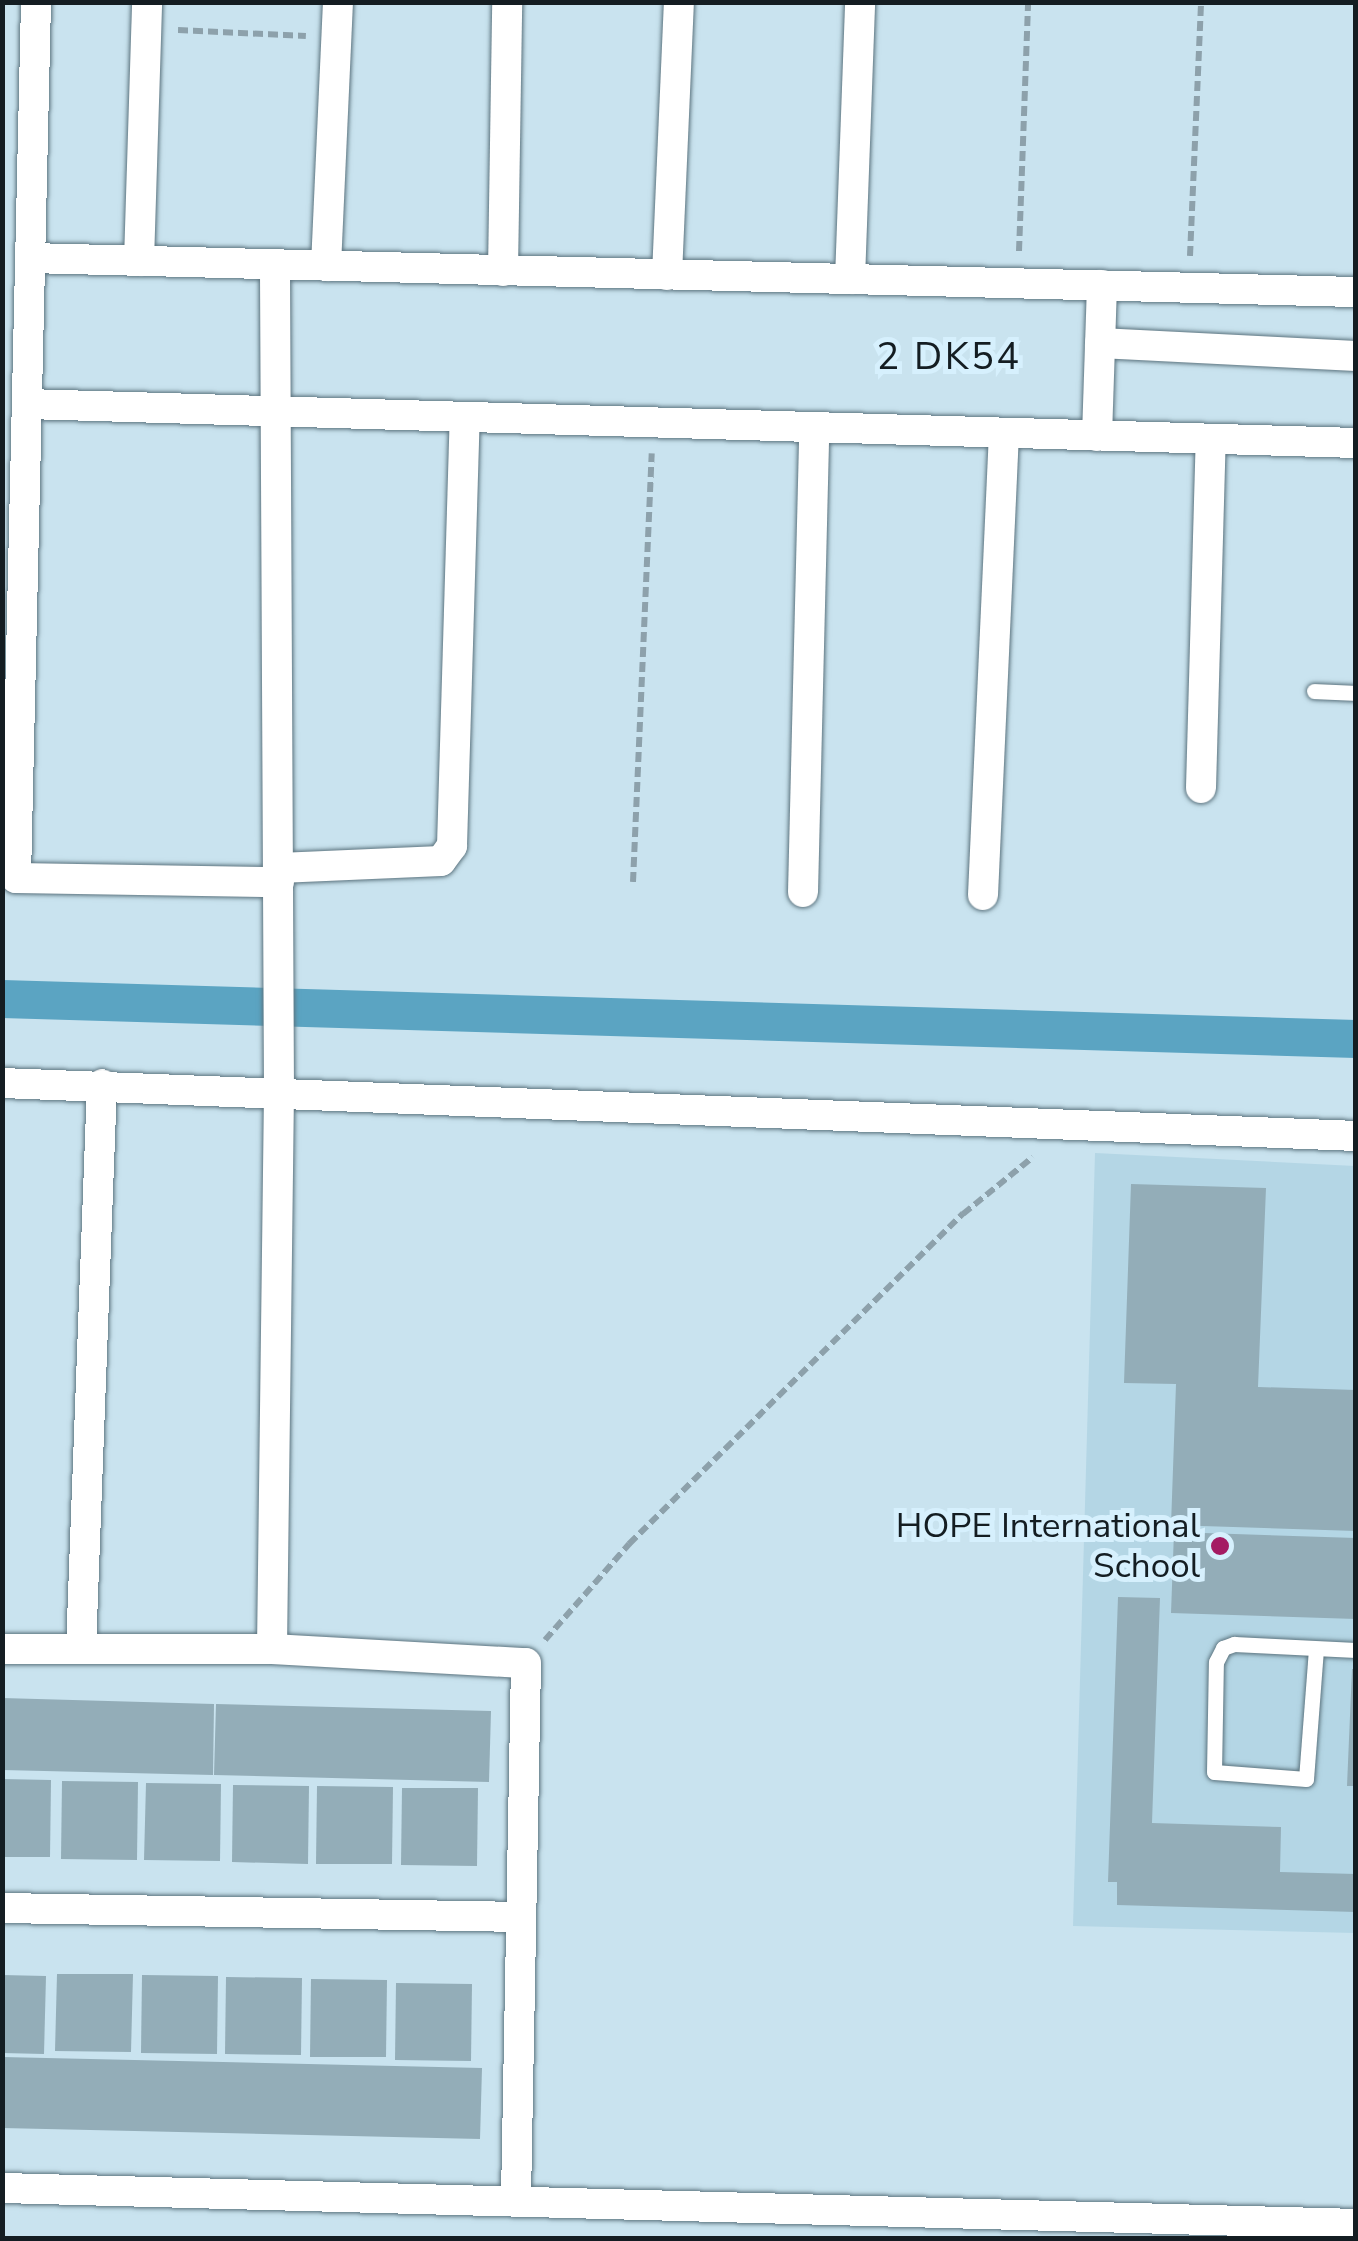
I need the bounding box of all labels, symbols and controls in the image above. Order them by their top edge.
district label: 2 DK54 [876,334,1022,380]
place label: HOPE International School [896,1505,1200,1587]
marker: HOPE International School [1209,1535,1231,1557]

